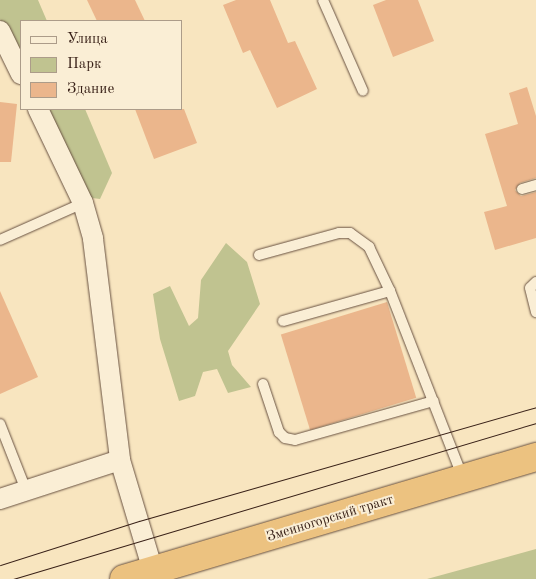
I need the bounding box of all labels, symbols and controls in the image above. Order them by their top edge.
legend [20,20,182,110]
text: Улица [67,32,108,47]
text: Парк [67,57,102,72]
text: Здание [67,82,114,97]
street label: Змеиногорский тракт [265,491,395,545]

